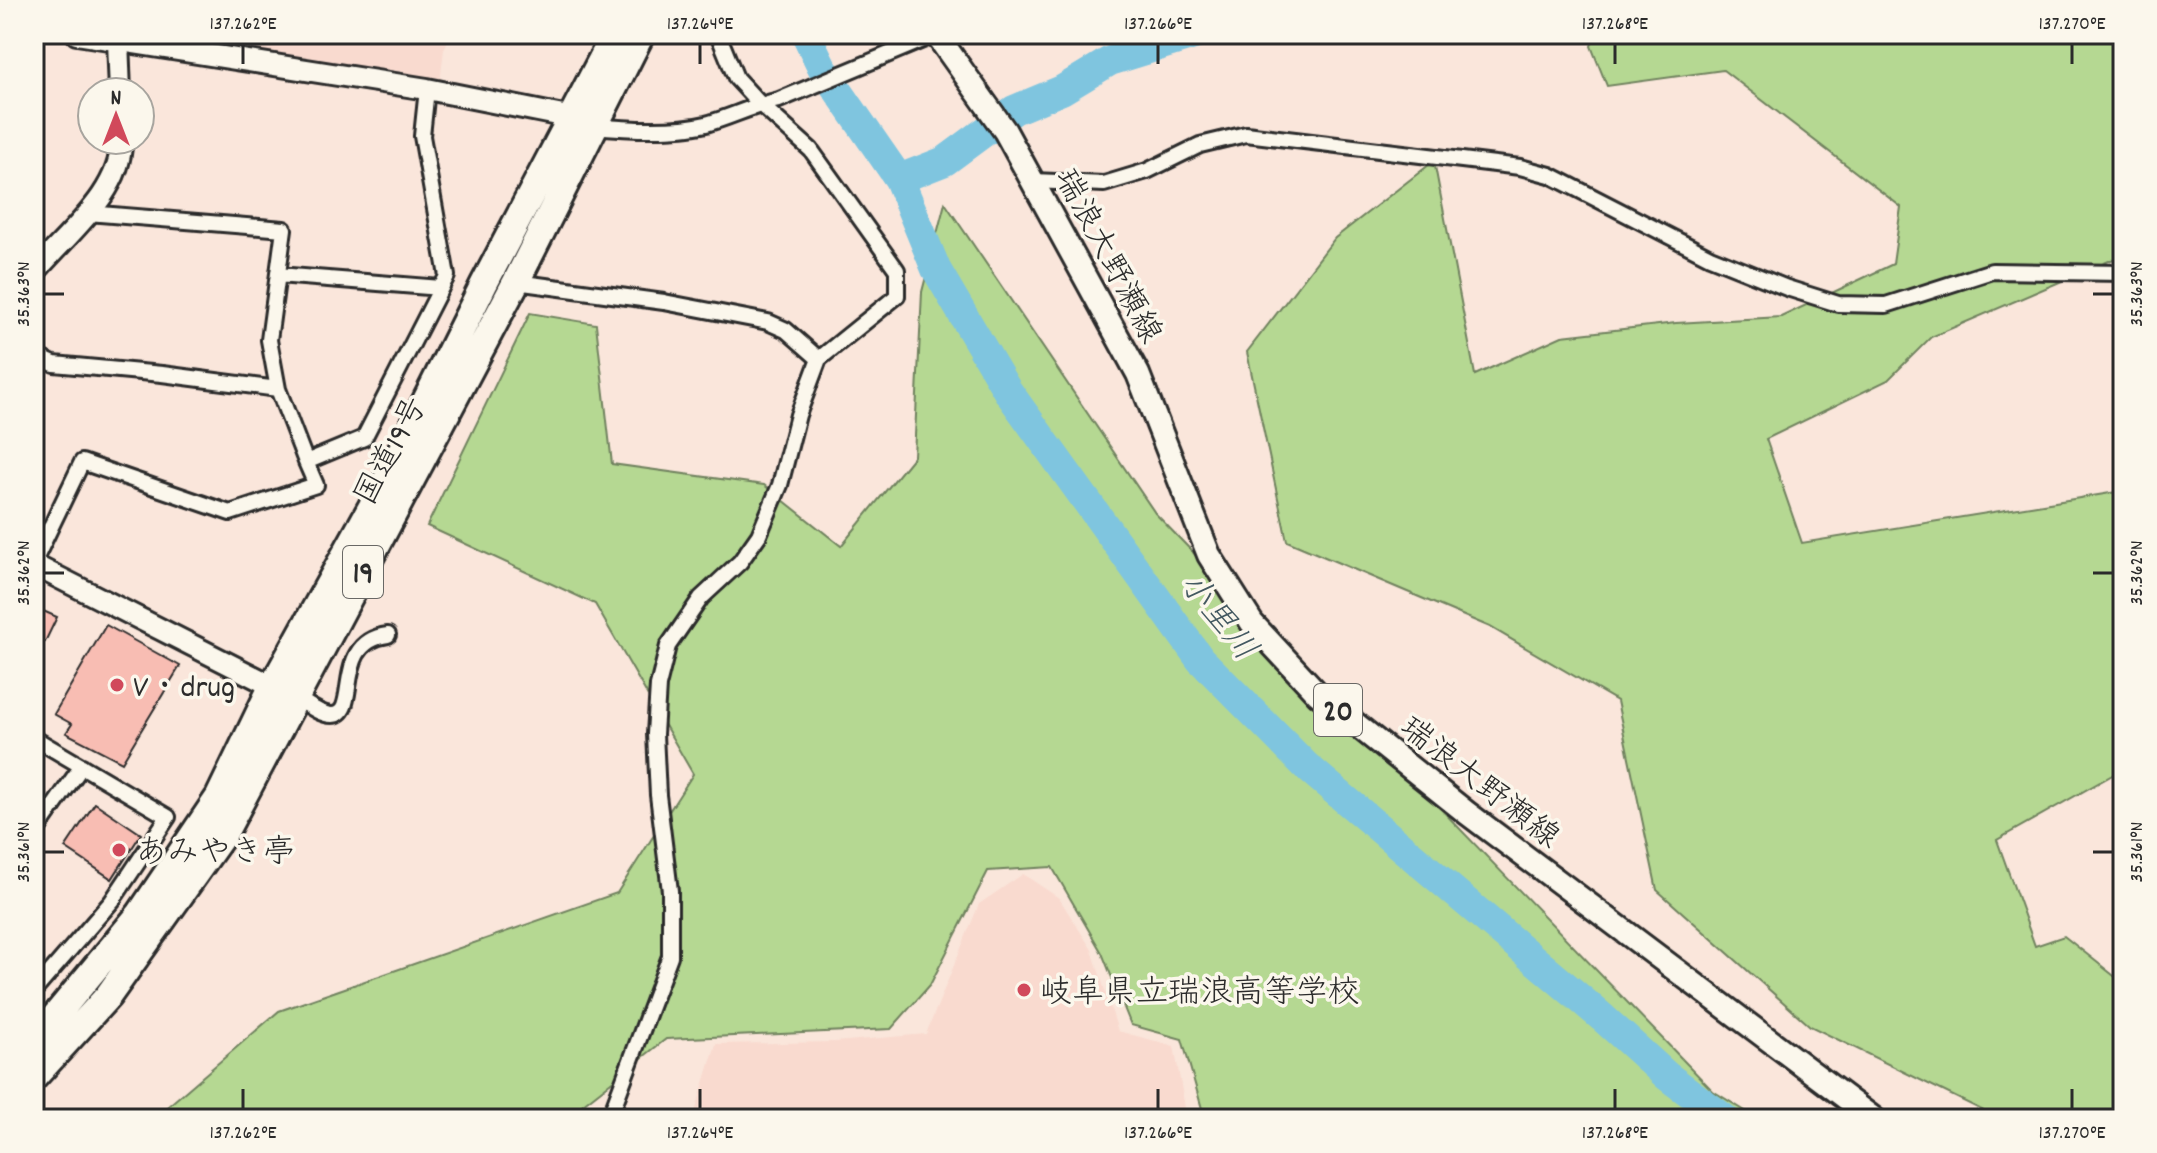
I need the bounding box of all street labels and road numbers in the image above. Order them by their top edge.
street label: 瑞浪大野瀬線 [1040,162,1171,353]
street label: 国道19号 [345,390,441,515]
road number: 19 [343,546,383,598]
road number: 20 [1314,684,1362,736]
street label: 瑞浪大野瀬線 [1388,708,1568,862]

